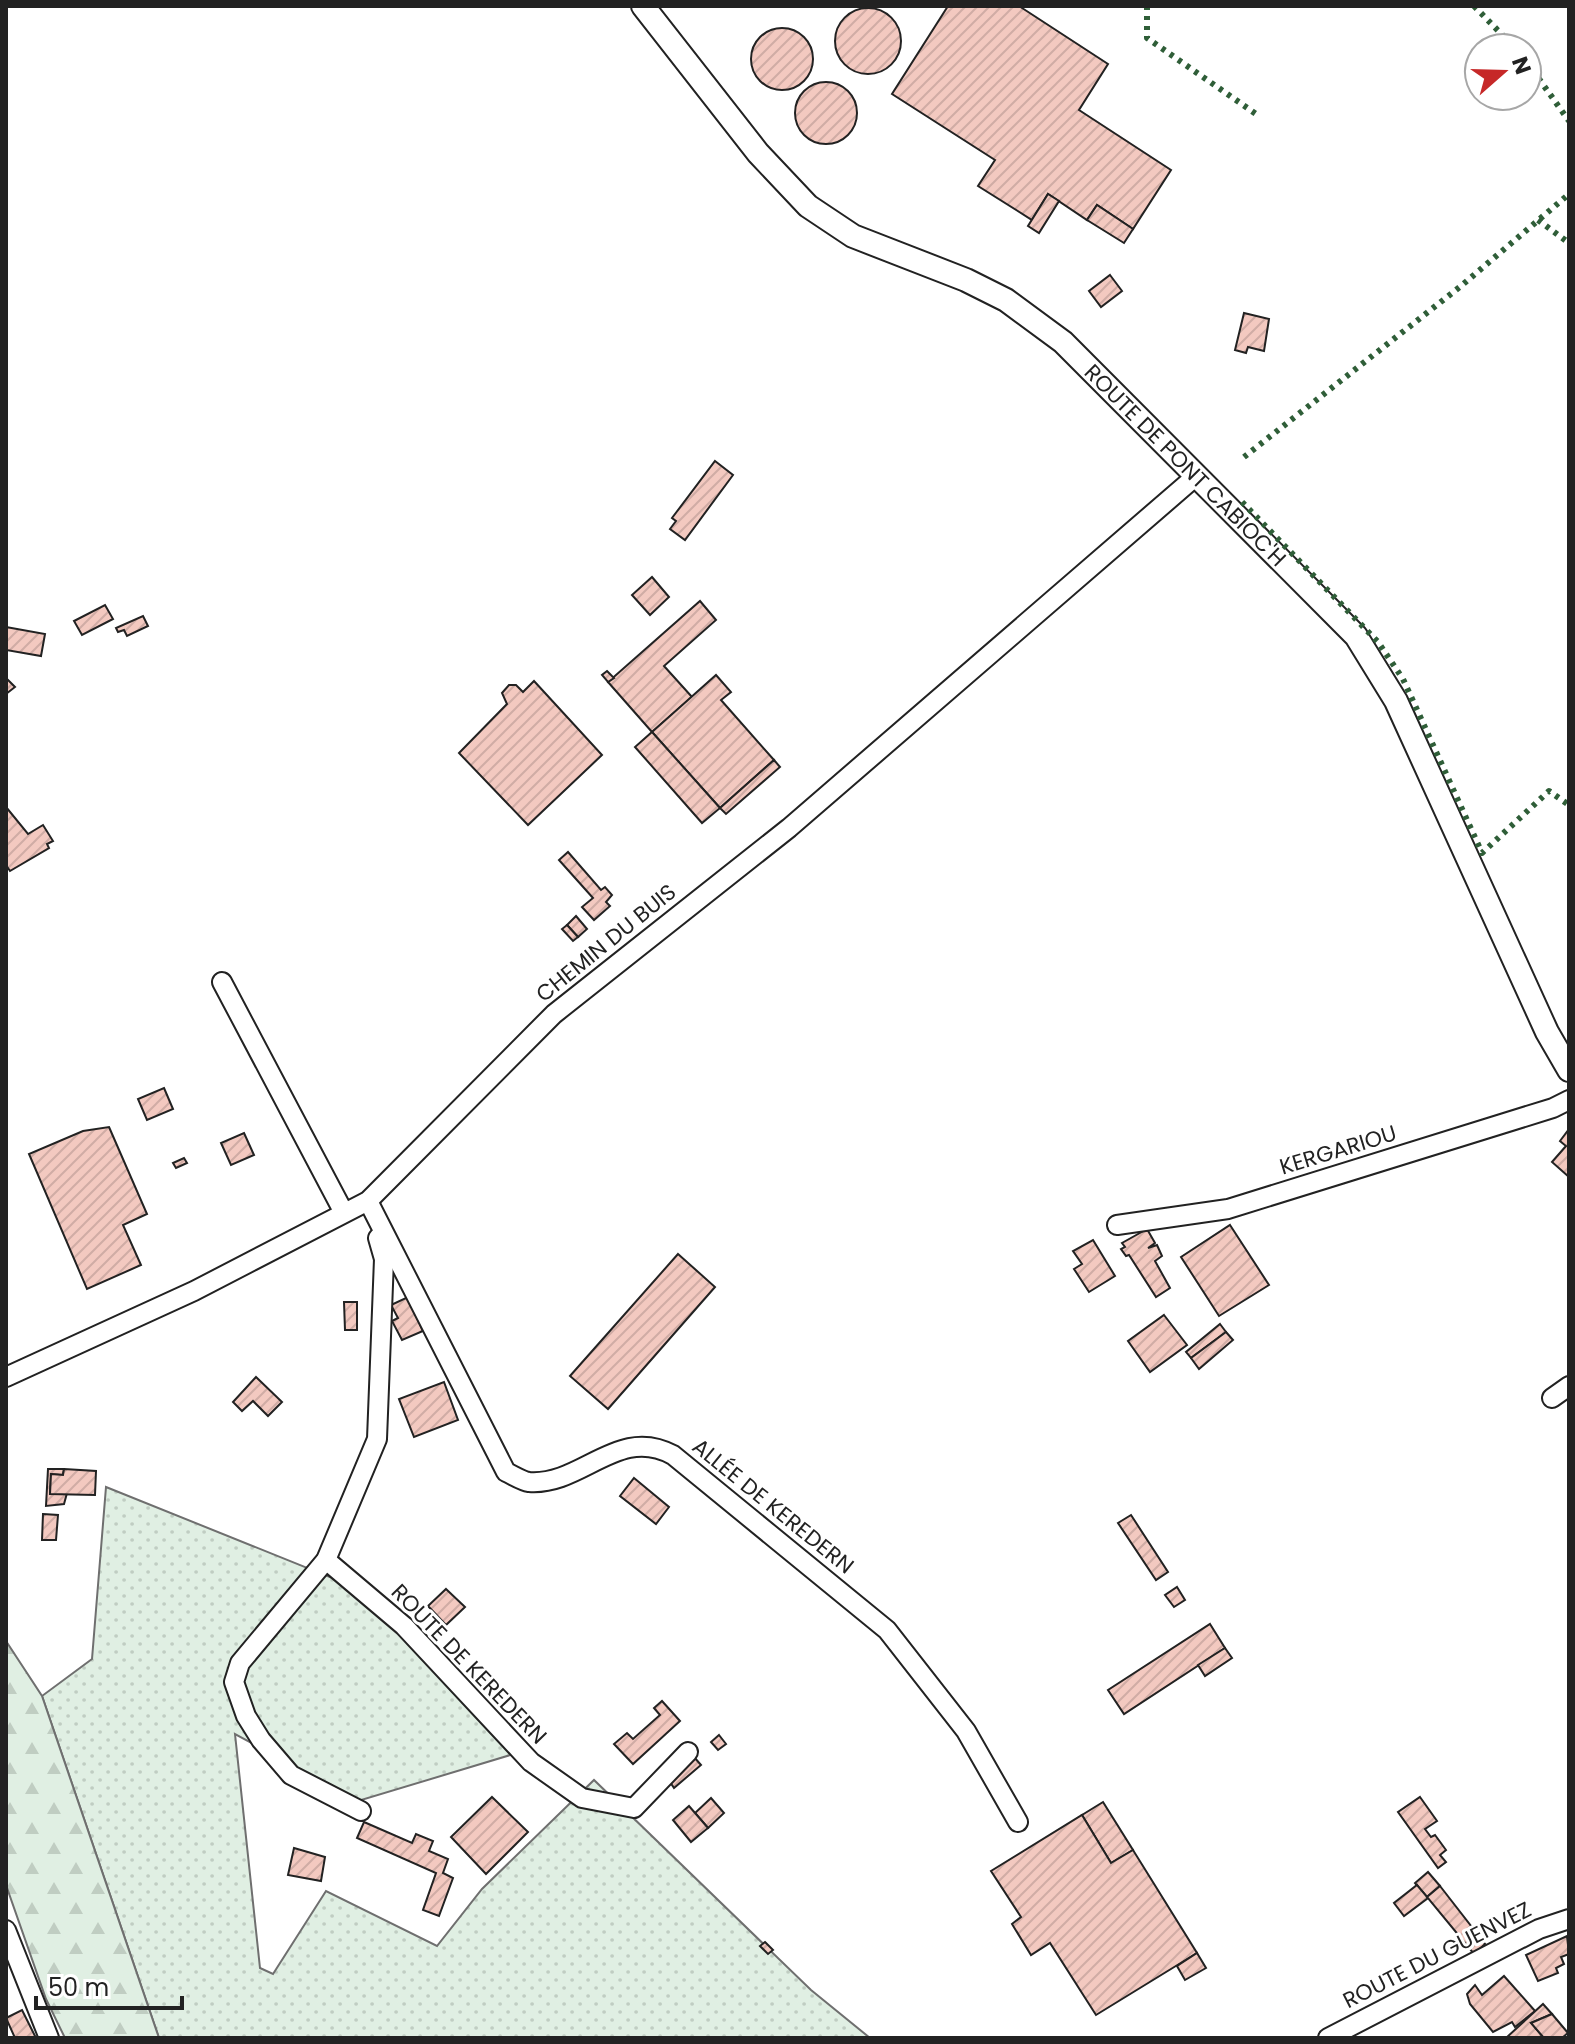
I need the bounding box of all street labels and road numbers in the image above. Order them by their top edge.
street label: ROUTE DE PONT CABIOC'H [1078,357,1293,573]
street label: CHEMIN DU BUIS [529,877,683,1009]
street label: KERGARIOU [1276,1118,1400,1182]
street label: ALLÉE DE KEREDERN [686,1431,860,1581]
street label: ROUTE DE KEREDERN [384,1577,554,1751]
street label: ROUTE DU GUENVEZ [1337,1894,1537,2016]

